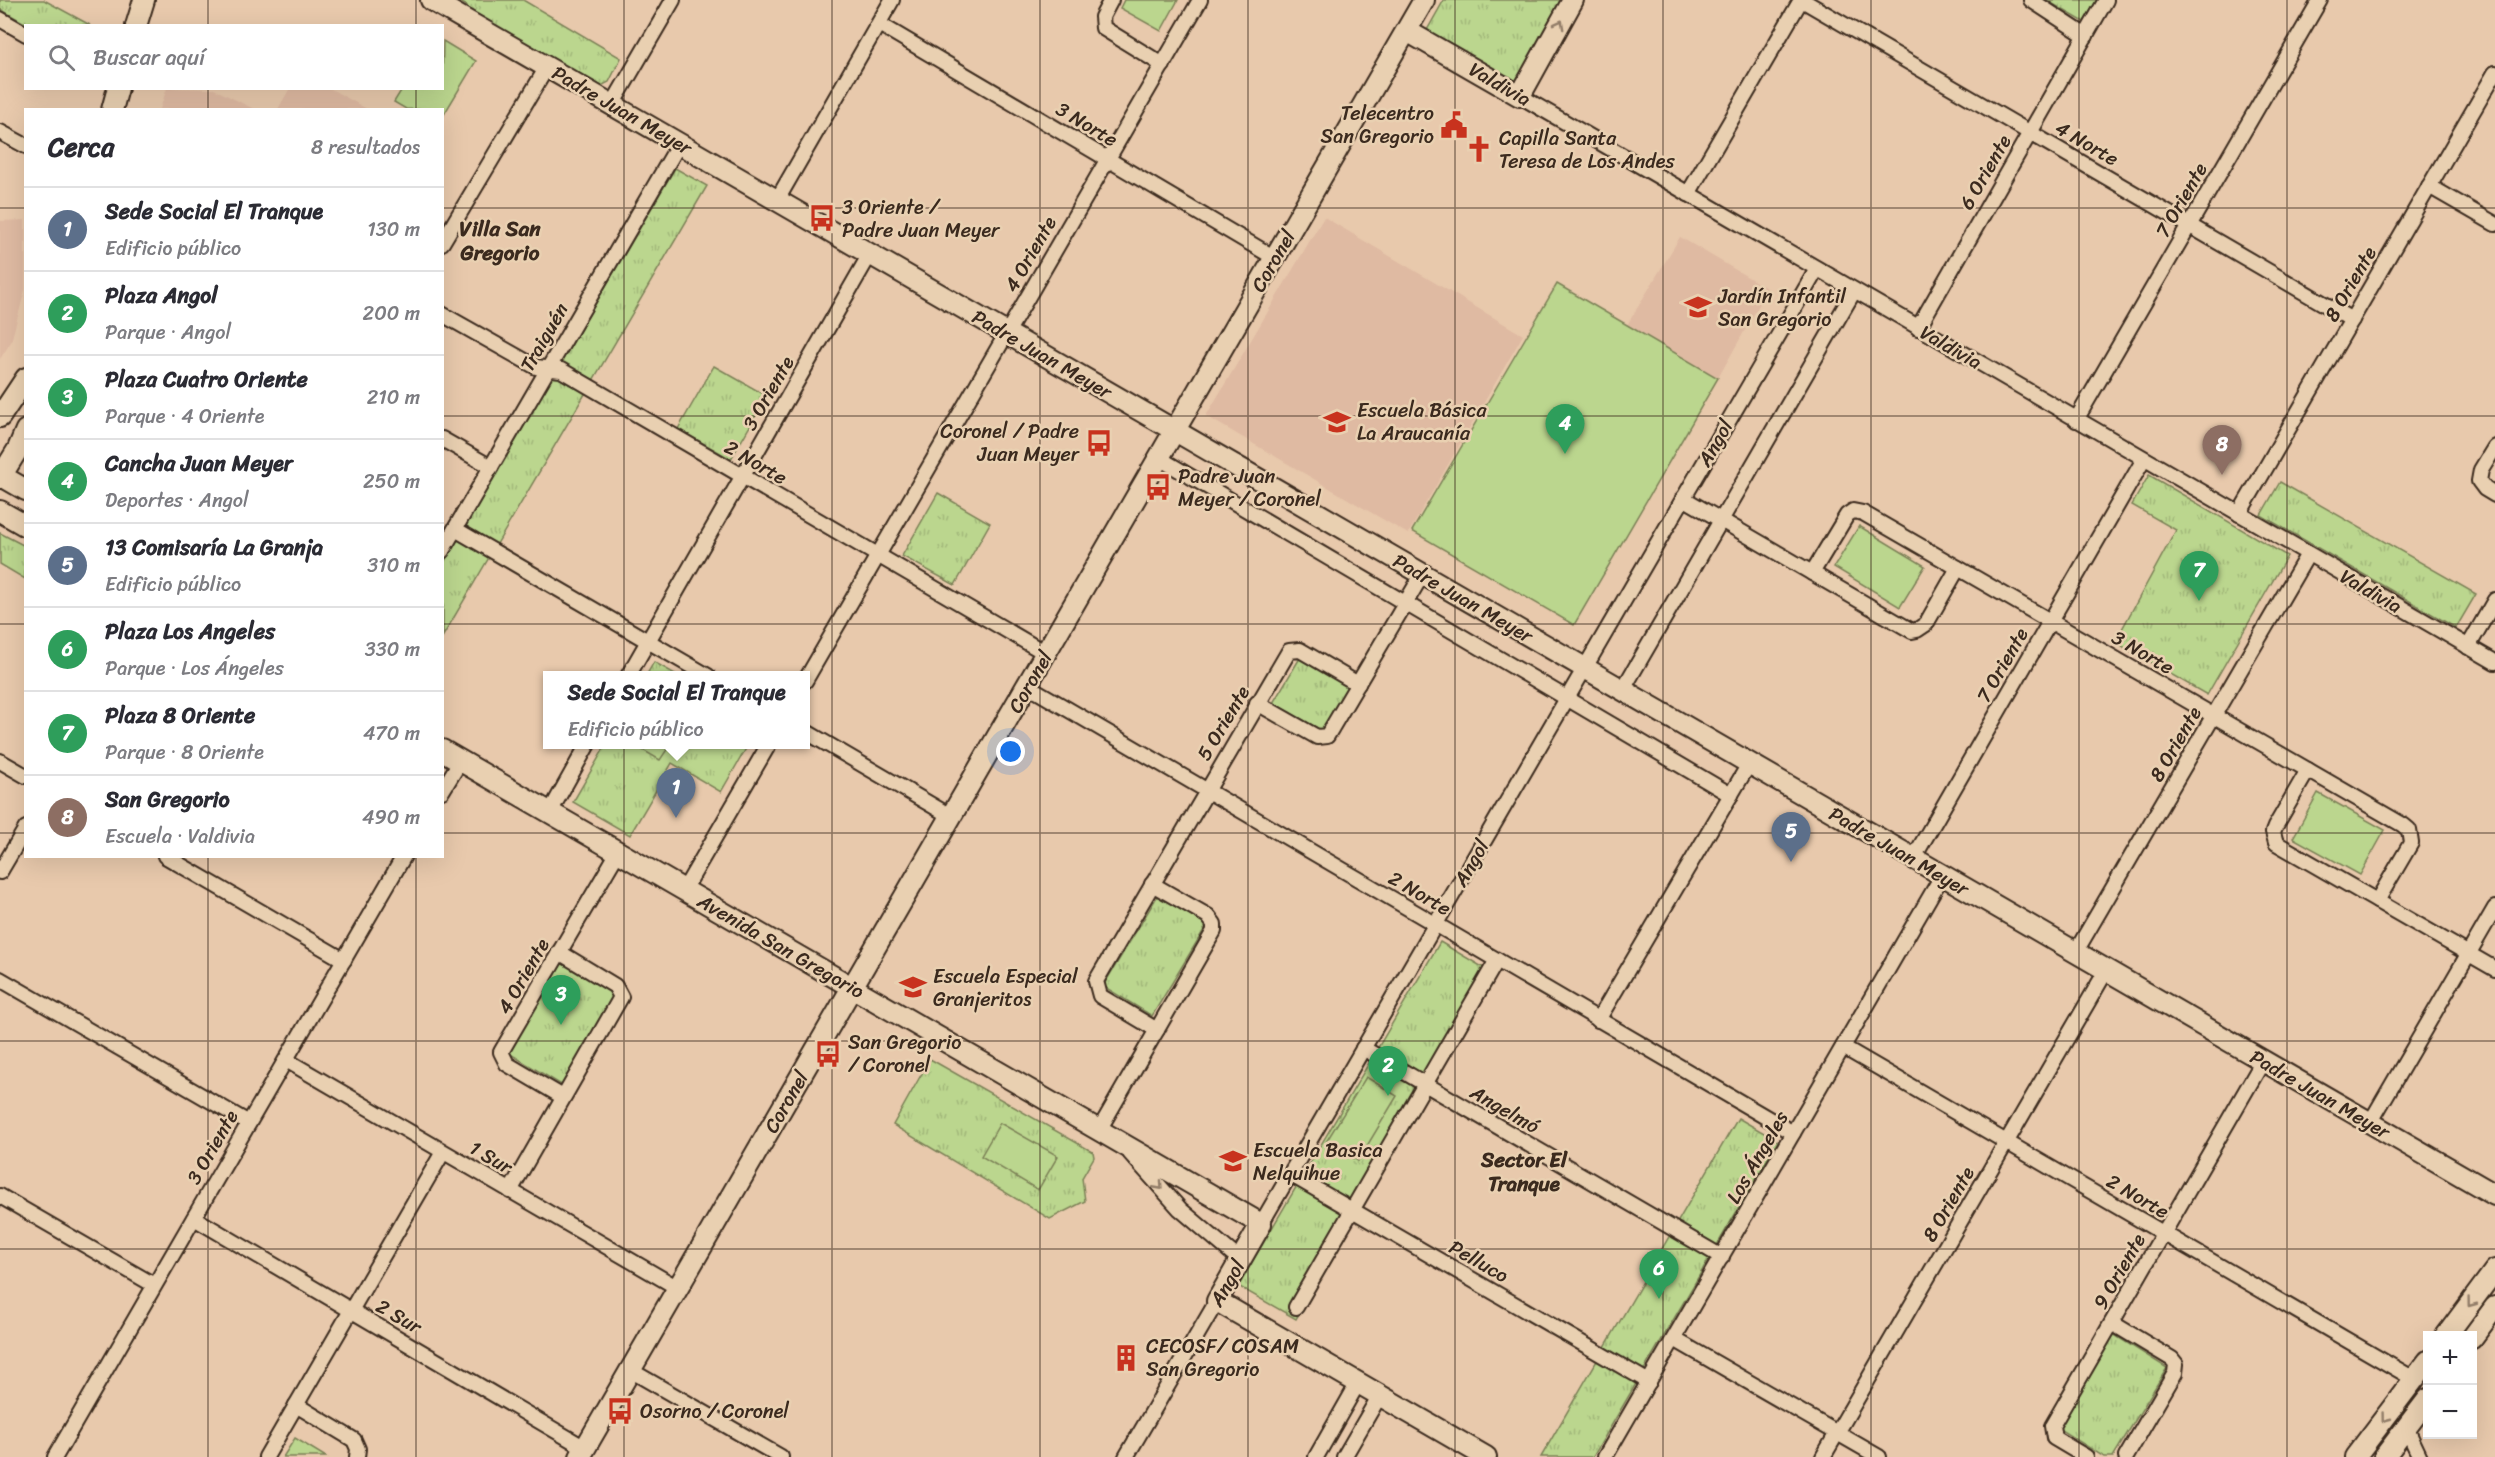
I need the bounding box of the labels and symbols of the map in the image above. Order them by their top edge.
one-way arrow [1553,20,1564,30]
street label: Valdivia [1462,52,1538,116]
street label: Padre Juan Meyer [545,56,700,166]
street label: 3 Norte [1049,92,1125,157]
place label: Telecentro San Gregorio [1321,96,1434,154]
public building icon: Telecentro San Gregorio [1439,110,1469,140]
street label: 4 Norte [2048,111,2125,176]
place label: Capilla Santa Teresa de Los Andes [1499,121,1675,179]
street label: 6 Oriente [1950,128,2021,217]
church icon: Capilla Santa Teresa de Los Andes [1464,134,1494,164]
street label: 7 Oriente [2146,156,2217,245]
place label: 3 Oriente / Padre Juan Meyer [842,190,1001,248]
bus stop icon: 3 Oriente / Padre Juan Meyer [807,203,837,233]
street label: 4 Oriente [994,209,1067,299]
district label: Villa San Gregorio [459,210,541,272]
street label: Coronel [1241,223,1306,299]
street label: 8 Oriente [2315,239,2386,329]
place label: Jardín Infantil San Gregorio [1717,279,1847,337]
school or university icon: Jardín Infantil San Gregorio [1683,292,1713,322]
street label: Traiguén [511,296,578,378]
street label: Padre Juan Meyer [965,300,1120,410]
street label: Valdivia [1913,315,1989,379]
street label: 3 Oriente [733,349,804,437]
place label: Escuela Básica La Araucanía [1357,393,1488,451]
pin: 4 [1546,404,1584,454]
school or university icon: Escuela Básica La Araucanía [1322,407,1352,437]
street label: Angol [1687,413,1743,474]
place label: Coronel / Padre Juan Meyer [940,414,1080,472]
pin: 8 [2202,426,2242,475]
bus stop icon: Coronel / Padre Juan Meyer [1084,428,1114,458]
street label: 2 Norte [718,430,794,495]
place label: Padre Juan Meyer / Coronel [1178,459,1321,517]
bus stop icon: Padre Juan Meyer / Coronel [1143,472,1173,502]
street label: Padre Juan Meyer [1386,544,1541,654]
pin: 7 [2180,552,2218,601]
street label: Valdivia [2333,559,2409,623]
street label: 3 Norte [2105,620,2181,684]
street label: 7 Oriente [1967,621,2038,710]
street label: Coronel [998,644,1063,720]
street label: 5 Oriente [1187,678,1260,768]
street label: 8 Oriente [2140,699,2211,789]
your location [996,737,1025,766]
pin: 1 [656,768,696,818]
street label: Padre Juan Meyer [1822,797,1977,907]
pin: 5 [1772,812,1810,862]
street label: Angol [1443,833,1499,894]
street label: 2 Norte [1382,861,1458,926]
street label: Avenida San Gregorio [690,884,871,1009]
street label: 4 Oriente [487,931,560,1021]
place label: Escuela Especial Granjeritos [933,959,1079,1017]
school or university icon: Escuela Especial Granjeritos [898,972,928,1002]
pin: 3 [542,976,580,1025]
place label: San Gregorio / Coronel [848,1025,961,1083]
bus stop icon: San Gregorio / Coronel [813,1039,843,1069]
street label: Padre Juan Meyer [2243,1040,2398,1150]
pin: 2 [1368,1046,1408,1096]
street label: Coronel [754,1064,819,1140]
street label: Angelmó [1462,1075,1547,1144]
street label: 3 Oriente [177,1103,248,1191]
street label: Los Ángeles [1717,1103,1799,1210]
street label: 1 Sur [462,1131,521,1185]
place label: Escuela Basica Nelquihue [1253,1133,1383,1191]
district label: Sector El Tranque [1480,1141,1568,1203]
school or university icon: Escuela Basica Nelquihue [1218,1146,1248,1176]
street label: 8 Oriente [1913,1159,1984,1249]
street label: 2 Norte [2100,1164,2176,1229]
one-way arrow [1152,1179,1163,1190]
street label: 9 Oriente [2084,1226,2155,1316]
street label: Pelluco [1442,1230,1515,1293]
pin: 6 [1640,1250,1678,1299]
street label: Angol [1199,1253,1255,1314]
street label: 2 Sur [369,1289,430,1345]
one-way arrow [2467,1296,2478,1307]
place label: CECOSF/ COSAM San Gregorio [1146,1329,1299,1387]
building icon: CECOSF/ COSAM San Gregorio [1111,1343,1141,1373]
place label: Osorno / Coronel [640,1394,789,1429]
bus stop icon: Osorno / Coronel [605,1396,635,1426]
one-way arrow [2381,1411,2392,1422]

